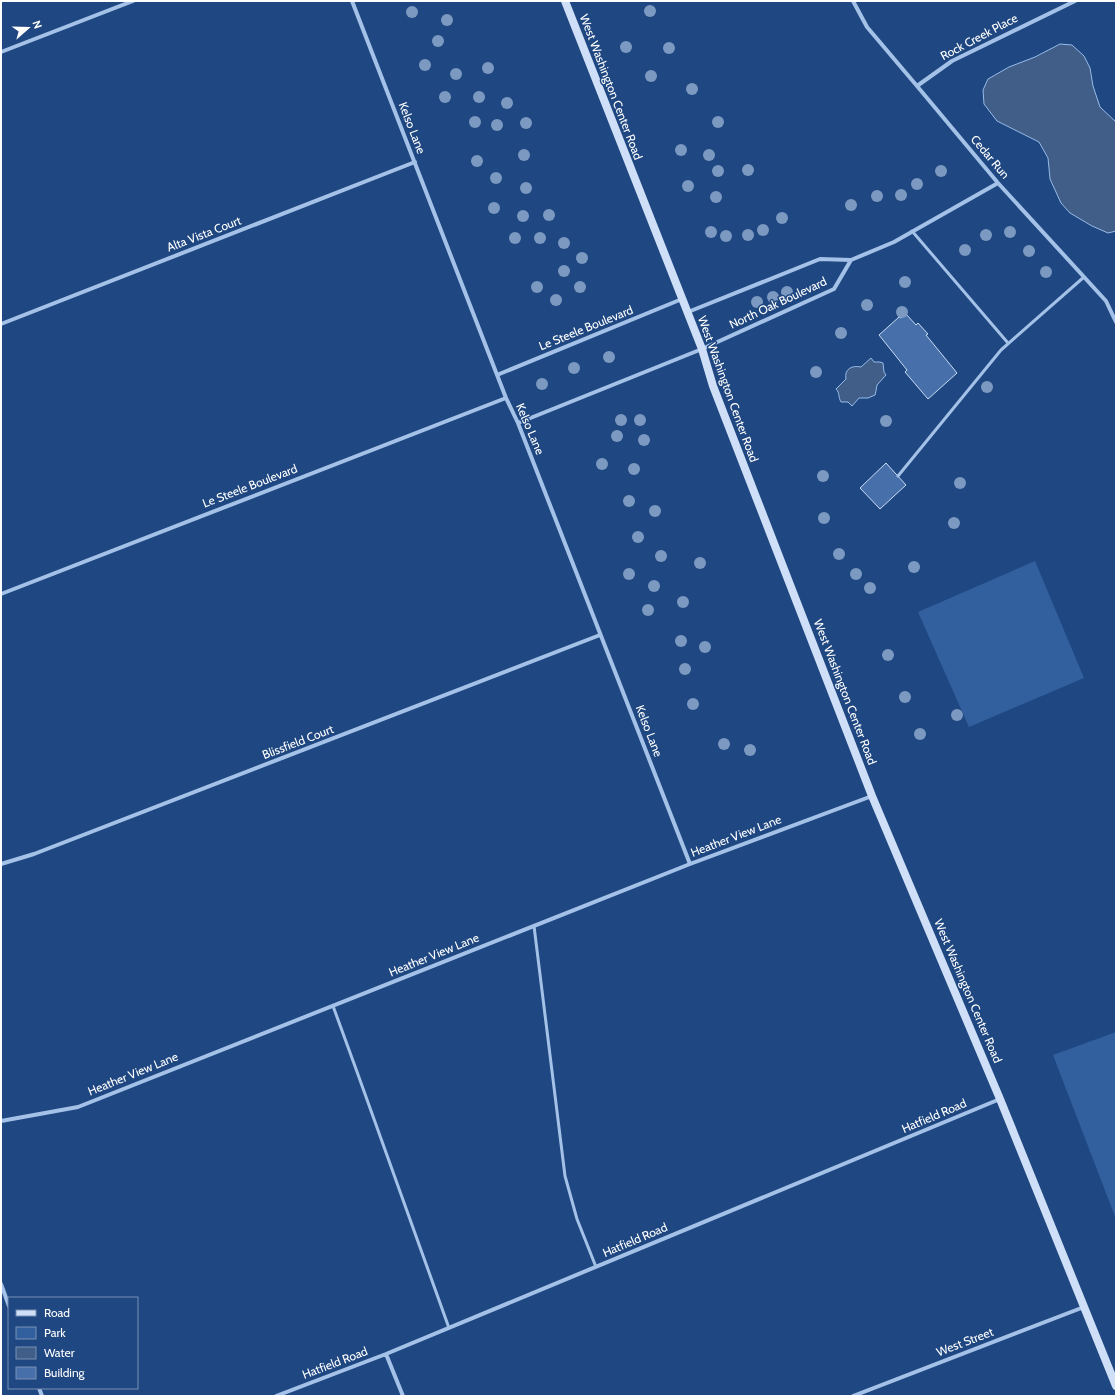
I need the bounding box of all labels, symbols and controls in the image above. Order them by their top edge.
north arrow [8,8,48,48]
street label: Rock Creek Place [938,10,1020,63]
street label: West Washington Center Road [577,12,646,162]
text: N [29,19,45,31]
street label: Kelso Lane [396,100,429,156]
street label: Cedar Run [968,132,1013,182]
street label: Alta Vista Court [165,212,243,255]
street label: North Oak Boulevard [727,273,829,332]
street label: Le Steele Boulevard [537,302,635,353]
street label: West Washington Center Road [695,314,762,464]
street label: Kelso Lane [513,401,548,457]
street label: Le Steele Boulevard [200,461,299,511]
street label: West Washington Center Road [811,617,880,767]
street label: Kelso Lane [633,703,666,759]
street label: Blissfield Court [260,721,336,762]
street label: Heather View Lane [688,811,783,860]
street label: West Washington Center Road [931,917,1006,1065]
street label: Heather View Lane [387,930,481,979]
street label: Heather View Lane [86,1049,180,1098]
street label: Hatfield Road [899,1095,968,1136]
street label: Hatfield Road [600,1219,669,1260]
legend [8,1297,138,1389]
text: Road [44,1305,70,1320]
street label: West Street [934,1324,995,1359]
text: Park [44,1325,66,1340]
street label: Hatfield Road [300,1343,370,1382]
text: Water [44,1345,75,1360]
text: Building [44,1365,86,1380]

